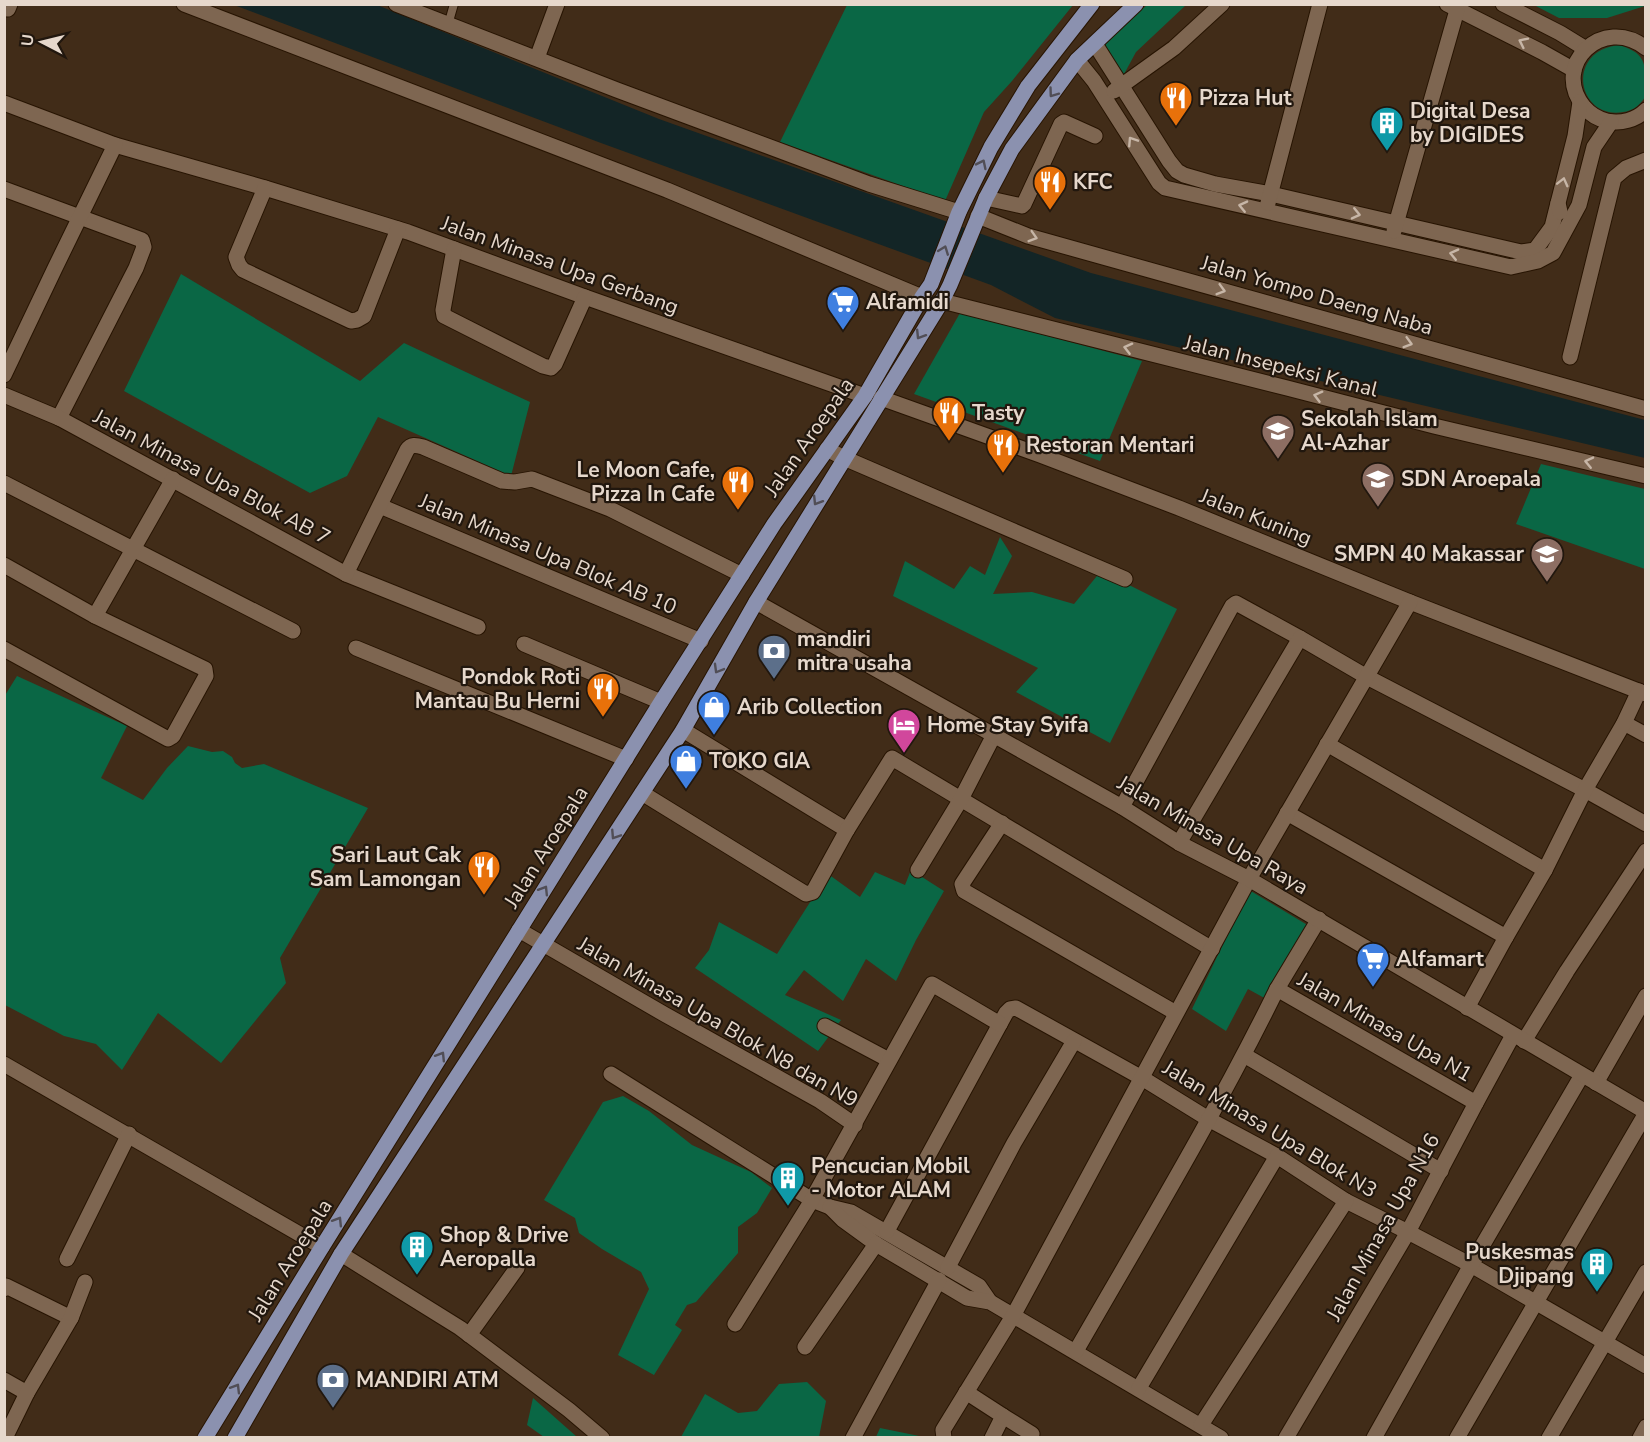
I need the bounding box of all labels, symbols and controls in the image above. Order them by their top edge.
north arrow [12,12,72,72]
text: U [16,33,40,47]
one-way arrow [1518,38,1529,50]
restaurant icon: Pizza Hut [1158,80,1194,127]
place label: Pizza Hut [1199,84,1292,112]
one-way arrow [1049,86,1060,97]
place label: Digital Desa by DIGIDES [1410,97,1530,149]
building icon: Digital Desa by DIGIDES [1369,105,1405,152]
one-way arrow [1128,137,1139,148]
one-way arrow [975,160,987,171]
restaurant icon: KFC [1032,164,1068,211]
place label: KFC [1073,168,1113,196]
one-way arrow [1556,177,1569,187]
one-way arrow [1238,200,1248,213]
one-way arrow [1351,207,1361,220]
street label: Jalan Minasa Upa Gerbang [436,209,683,321]
one-way arrow [1027,230,1038,242]
one-way arrow [937,246,949,257]
street label: Jalan Yompo Daeng Naba [1197,248,1436,342]
one-way arrow [1449,248,1459,261]
one-way arrow [1215,283,1226,295]
supermarket icon: Alfamidi [825,284,861,331]
place label: Alfamidi [866,288,949,316]
street label: Jalan Insepeksi Kanal [1180,328,1382,404]
one-way arrow [917,329,928,340]
one-way arrow [1402,336,1413,348]
one-way arrow [1124,343,1134,356]
street label: Jalan Aroepala [757,372,860,503]
one-way arrow [1313,391,1323,403]
restaurant icon: Tasty [931,395,967,442]
place label: Tasty [972,399,1025,427]
street label: Jalan Minasa Upa Blok AB 7 [88,402,335,551]
place label: Sekolah Islam Al-Azhar [1301,405,1438,457]
school or university icon: Sekolah Islam Al-Azhar [1260,413,1296,460]
restaurant icon: Restoran Mentari [985,427,1021,474]
place label: Restoran Mentari [1026,431,1194,459]
place label: Le Moon Cafe, Pizza In Cafe [577,456,715,508]
one-way arrow [1584,457,1594,470]
school or university icon: SDN Aroepala [1360,461,1396,508]
restaurant icon: Le Moon Cafe, Pizza In Cafe [720,464,756,511]
place label: SDN Aroepala [1401,465,1541,493]
street label: Jalan Kuning [1195,481,1316,552]
street label: Jalan Minasa Upa Blok AB 10 [414,487,681,621]
one-way arrow [813,495,825,505]
school or university icon: SMPN 40 Makassar [1529,536,1565,583]
place label: SMPN 40 Makassar [1334,540,1525,568]
place label: mandiri mitra usaha [797,625,912,677]
bank icon: mandiri mitra usaha [756,633,792,680]
one-way arrow [713,662,725,673]
place label: Pondok Roti Mantau Bu Herni [415,663,580,715]
restaurant icon: Pondok Roti Mantau Bu Herni [585,671,621,718]
shop icon: Arib Collection [696,689,732,736]
place label: Arib Collection [737,693,883,721]
hotel icon: Home Stay Syifa [886,707,922,754]
place label: Home Stay Syifa [927,711,1089,739]
shop icon: TOKO GIA [668,743,704,790]
place label: TOKO GIA [709,747,810,775]
street label: Jalan Minasa Upa Raya [1112,768,1314,901]
street label: Jalan Aroepala [497,781,595,914]
one-way arrow [611,828,622,839]
place label: Sari Laut Cak Sam Lamongan [310,841,462,893]
restaurant icon: Sari Laut Cak Sam Lamongan [466,849,502,896]
one-way arrow [536,886,548,896]
street label: Jalan Minasa Upa Blok N8 dan N9 [572,930,863,1114]
supermarket icon: Alfamart [1355,941,1391,988]
place label: Alfamart [1396,945,1485,973]
street label: Jalan Minasa Upa N1 [1292,965,1477,1088]
one-way arrow [433,1052,445,1062]
street label: Jalan Minasa Upa Blok N3 [1157,1053,1382,1204]
street label: Jalan Minasa Upa N16 [1319,1128,1446,1326]
place label: Pencucian Mobil - Motor ALAM [811,1152,970,1204]
building icon: Pencucian Mobil - Motor ALAM [770,1160,806,1207]
street label: Jalan Aroepala [241,1194,339,1327]
one-way arrow [330,1217,342,1227]
place label: Shop & Drive Aeropalla [440,1221,569,1273]
building icon: Shop & Drive Aeropalla [399,1229,435,1276]
place label: Puskesmas Djipang [1465,1238,1574,1290]
building icon: Puskesmas Djipang [1579,1246,1615,1293]
bank icon: MANDIRI ATM [315,1362,351,1409]
place label: MANDIRI ATM [356,1366,499,1394]
one-way arrow [228,1384,240,1394]

